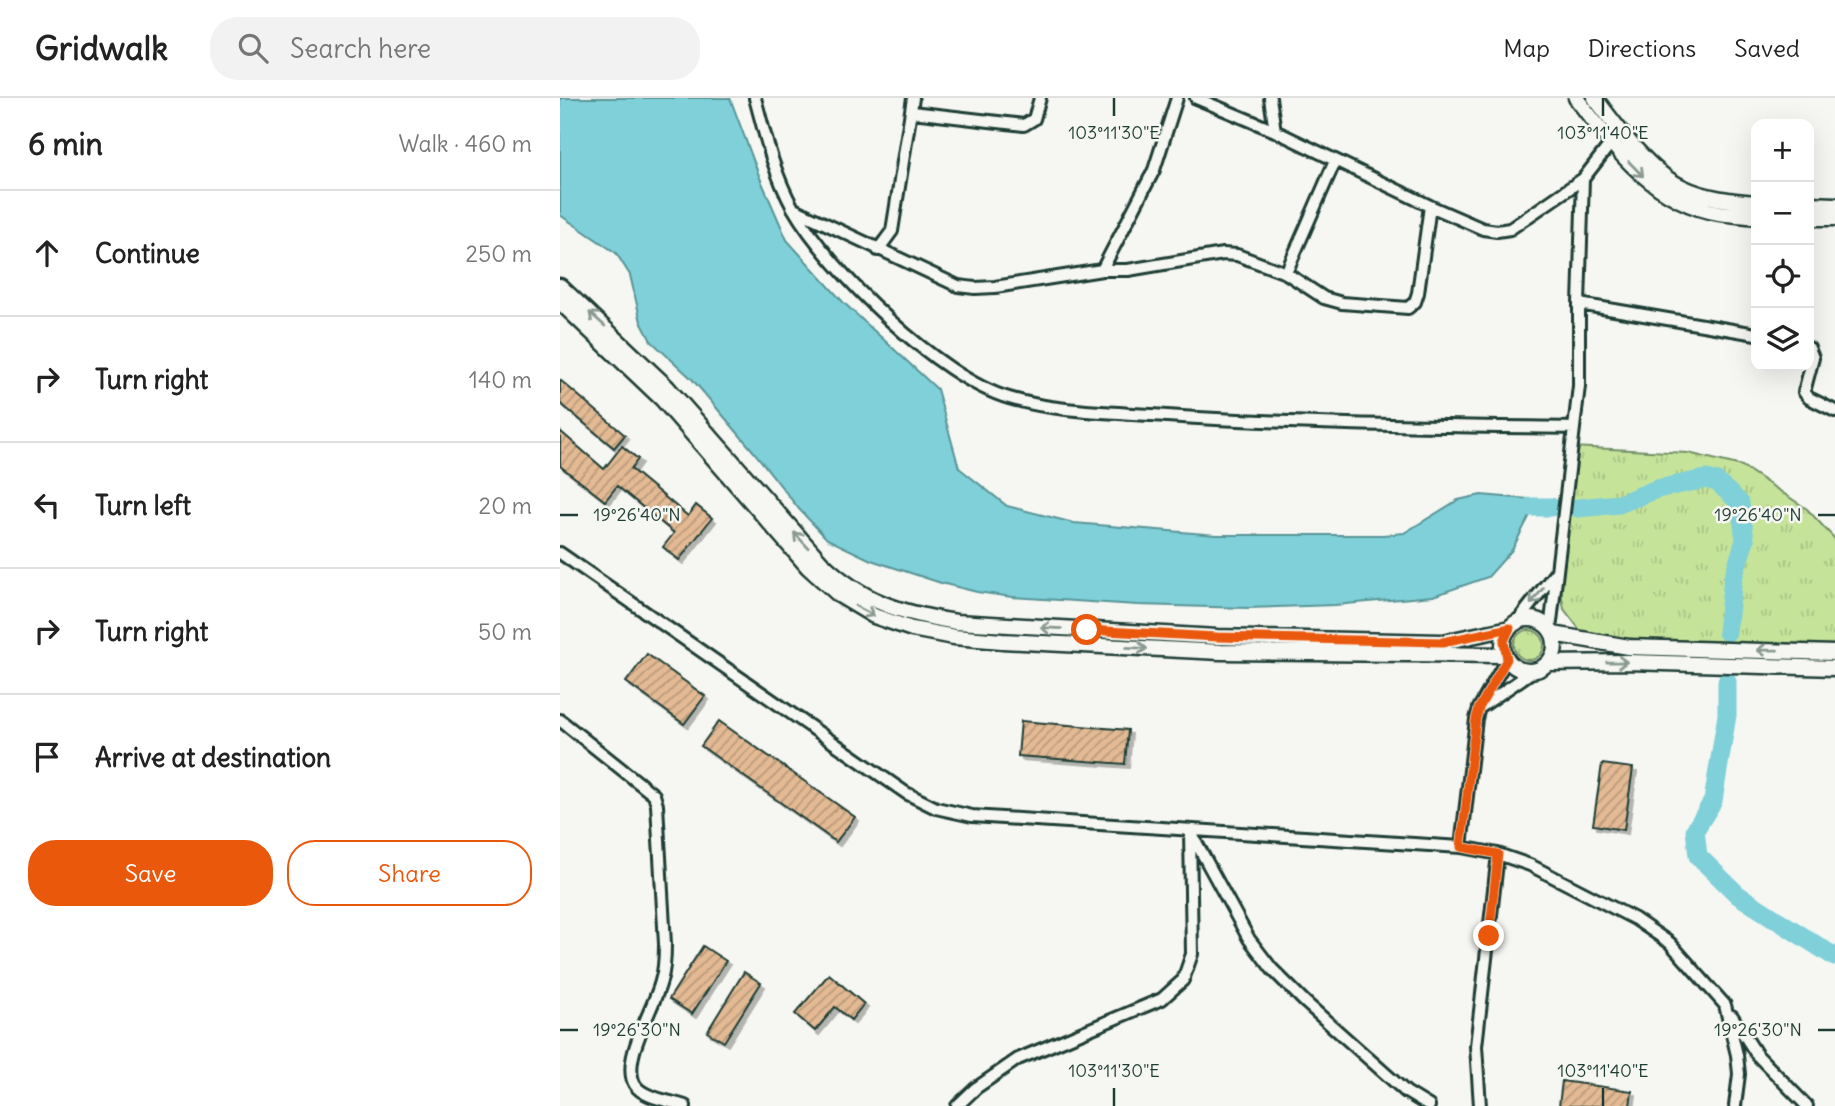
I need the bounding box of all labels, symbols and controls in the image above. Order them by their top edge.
search box [210,17,700,80]
text: Gridwalk [35,27,168,69]
icon: search [234,29,272,67]
text: Search here [290,32,431,65]
text: Map [1503,33,1550,63]
text: Directions [1588,33,1696,63]
text: Saved [1734,33,1800,63]
map controls [1751,119,1814,371]
button: + [1751,119,1814,182]
text: 103°11'30"E [1068,121,1160,144]
text: 103°11'40"E [1557,121,1649,144]
text: 6 min [28,125,103,163]
text: Walk · 460 m [398,129,532,158]
one-way arrow [1627,160,1644,177]
button: − [1751,182,1814,245]
icon: ahead [28,234,66,272]
text: Continue [95,237,200,270]
text: 250 m [465,239,532,268]
button: locate [1751,245,1814,308]
button: layers [1751,308,1814,371]
one-way arrow [588,311,606,327]
icon: right [28,360,66,398]
text: Turn right [95,363,208,396]
text: 140 m [469,365,532,394]
icon: left [28,486,66,524]
text: Turn left [95,489,191,522]
text: 20 m [479,491,532,520]
text: 19°26'40"N [593,503,681,526]
text: 19°26'40"N [1714,503,1802,526]
one-way arrow [792,532,809,549]
one-way arrow [1529,586,1544,605]
one-way arrow [854,605,875,619]
icon: right [28,612,66,650]
route start [1071,614,1102,645]
text: Turn right [95,615,208,648]
text: 50 m [478,617,532,646]
one-way arrow [1040,621,1063,634]
one-way arrow [1125,642,1148,655]
one-way arrow [1756,643,1779,656]
one-way arrow [1605,655,1628,669]
icon: arrive [28,738,66,776]
text: Arrive at destination [95,741,331,774]
button: Save [28,840,273,906]
button: Share [287,840,532,906]
route end [1473,920,1504,951]
text: 19°26'30"N [593,1018,681,1041]
text: 19°26'30"N [1714,1018,1802,1041]
text: 103°11'30"E [1068,1059,1160,1082]
text: 103°11'40"E [1557,1059,1649,1082]

